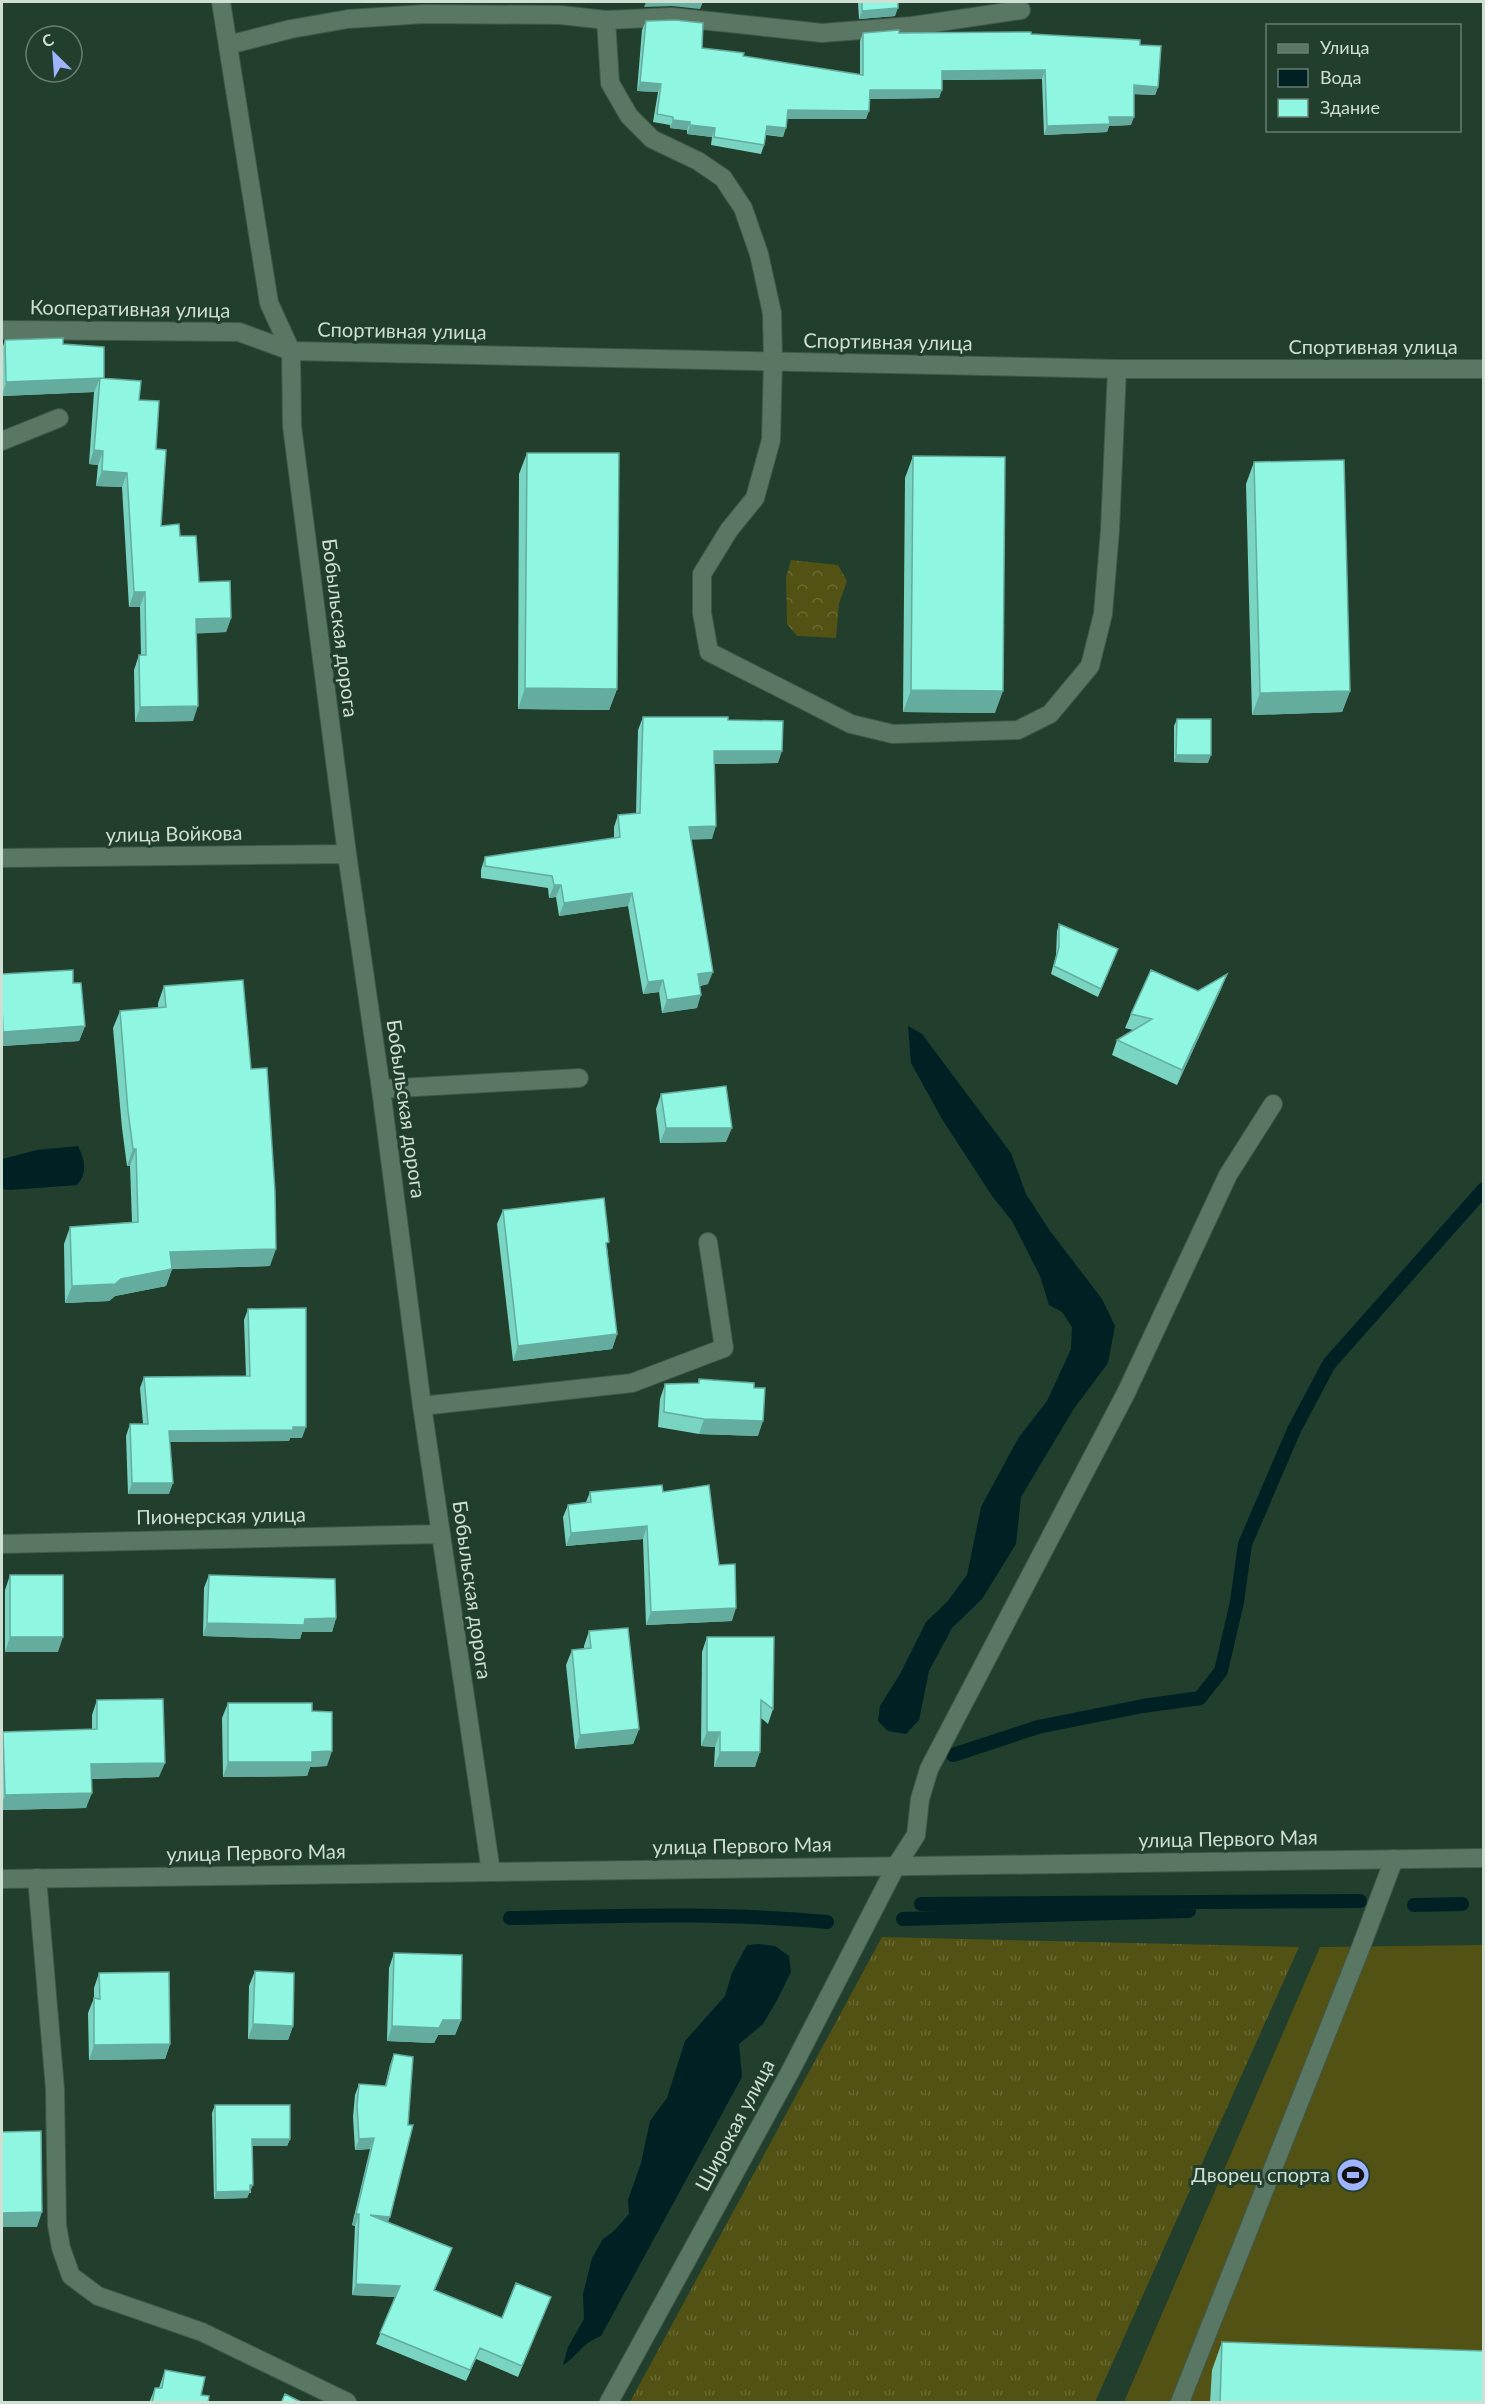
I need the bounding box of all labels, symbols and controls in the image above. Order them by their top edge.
north arrow [24,24,84,84]
legend [1266,24,1461,132]
text: С [39,29,57,51]
text: Улица [1320,36,1370,58]
text: Вода [1320,66,1361,88]
text: Здание [1320,96,1380,118]
street label: Кооперативная улица [30,294,230,322]
street label: Спортивная улица [317,317,487,343]
street label: Спортивная улица [803,328,973,354]
street label: Спортивная улица [1288,334,1458,358]
street label: Бобыльская дорога [318,537,364,719]
street label: улица Войкова [106,820,242,846]
street label: Бобыльская дорога [383,1018,431,1200]
street label: Бобыльская дорога [449,1499,497,1681]
street label: Пионерская улица [136,1502,306,1528]
street label: улица Первого Мая [1138,1824,1318,1852]
street label: улица Первого Мая [652,1831,832,1859]
street label: улица Первого Мая [166,1838,346,1866]
street label: Широкая улица [689,2055,779,2194]
sports icon: Дворец спорта [1335,2157,1371,2193]
place label: Дворец спорта [1191,2162,1330,2186]

